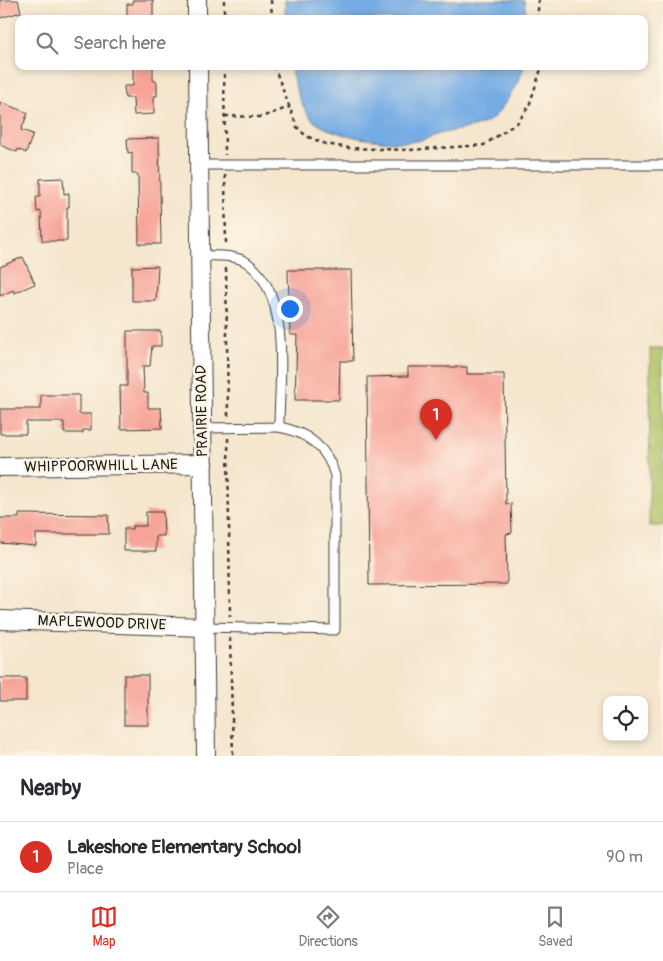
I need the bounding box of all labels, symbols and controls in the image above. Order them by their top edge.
search box [15,15,648,70]
icon: search [33,29,61,57]
text: Search here [73,31,166,55]
your location [277,296,303,322]
street label: PRAIRIE ROAD [192,365,212,457]
pin: 1 [420,399,452,440]
street label: WHIPPOORWHILL LANE [24,455,178,477]
street label: MAPLEWOOD DRIVE [37,611,167,635]
map controls [603,696,648,741]
button: locate [603,696,648,741]
text: Nearby [20,775,81,802]
text: Lakeshore Elementary School [67,835,301,859]
text: 1 [33,847,39,867]
text: 90 m [606,847,643,867]
text: Place [67,859,103,879]
tab: Map [90,903,118,950]
tab: Directions [298,903,358,950]
tab: Saved [538,903,573,950]

